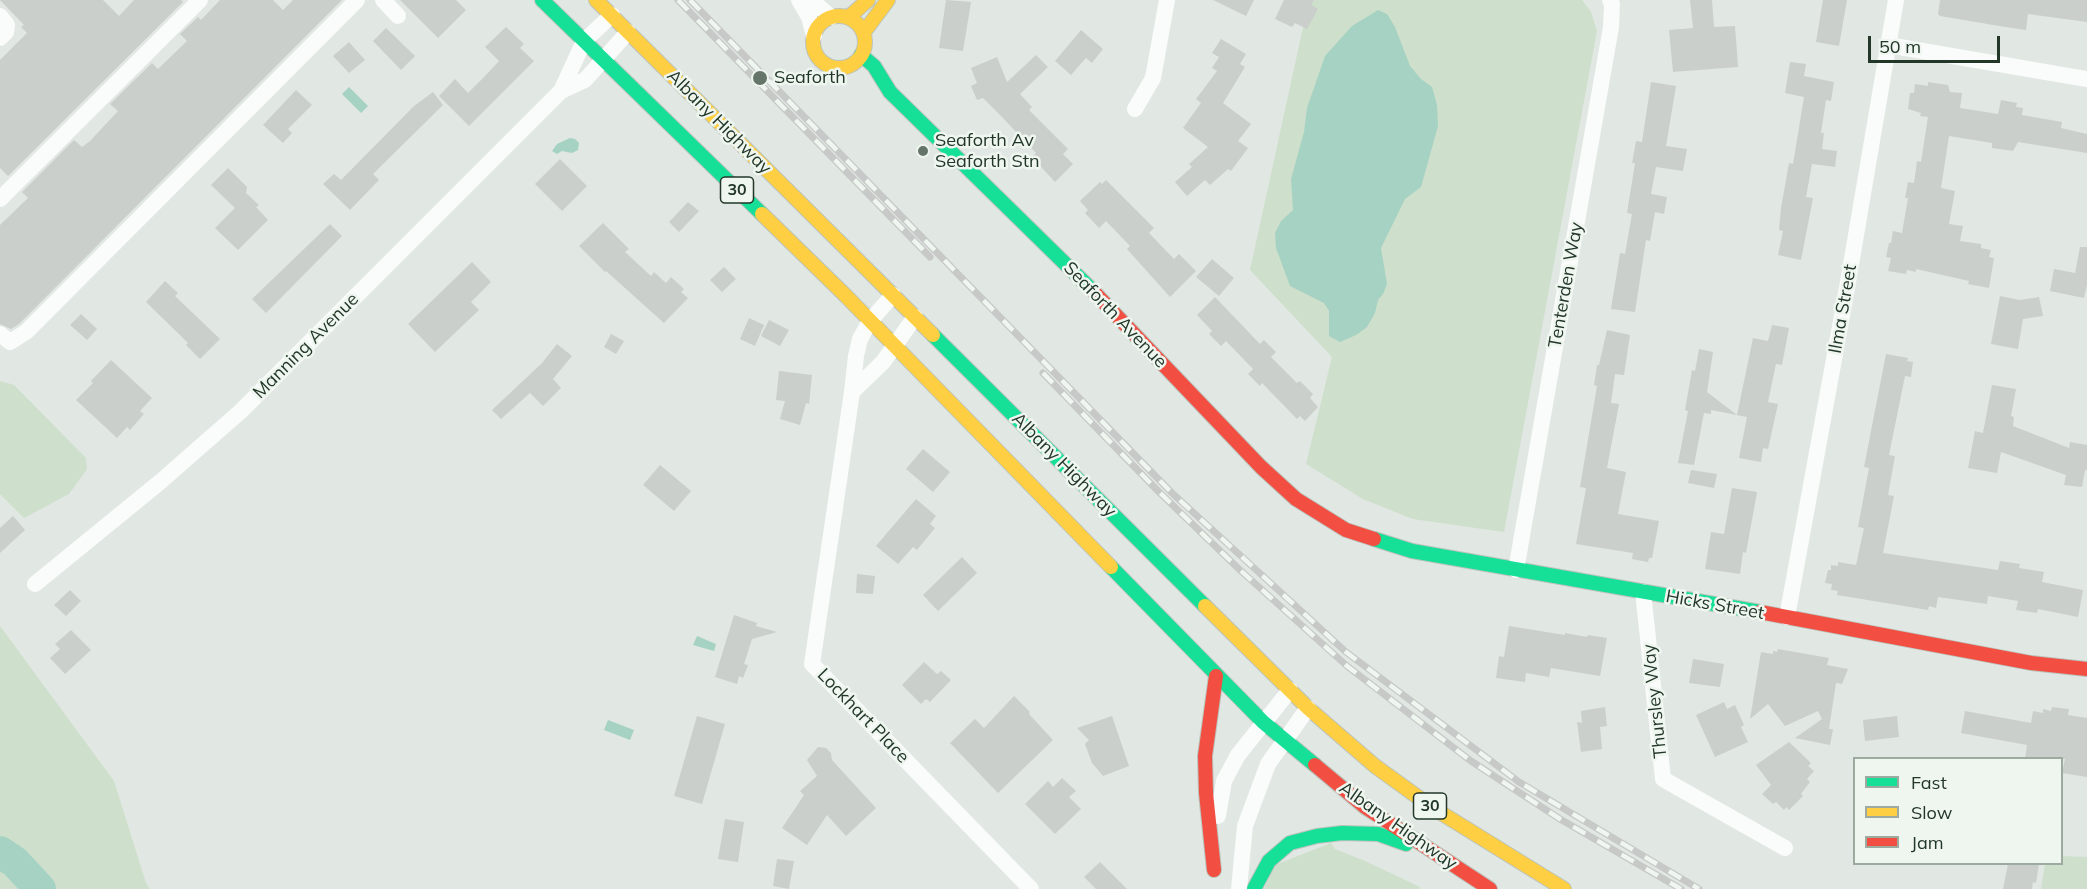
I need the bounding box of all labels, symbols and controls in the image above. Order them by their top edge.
scale bar [1871,24,2003,62]
text: 50 m [1879,35,1921,58]
street label: Albany Highway [662,65,776,179]
place label: Seaforth [774,67,846,89]
marker: Seaforth [751,69,769,87]
place label: Seaforth Av Seaforth Stn [935,130,1039,172]
marker: Seaforth Av Seaforth Stn [916,144,930,158]
road number: 30 [720,177,754,203]
street label: Tenterden Way [1544,220,1588,350]
street label: Seaforth Avenue [1059,257,1171,373]
street label: Ilma Street [1825,263,1861,355]
street label: Manning Avenue [249,289,363,403]
street label: Albany Highway [1007,408,1121,522]
street label: Hicks Street [1664,586,1766,624]
street label: Thursley Way [1638,643,1672,759]
street label: Lockhart Place [813,664,913,768]
legend [1853,757,2063,865]
text: Fast [1911,771,1947,794]
street label: Albany Highway [1335,777,1461,875]
road number: 30 [1414,793,1446,819]
text: Slow [1911,801,1952,824]
text: Jam [1911,831,1944,854]

